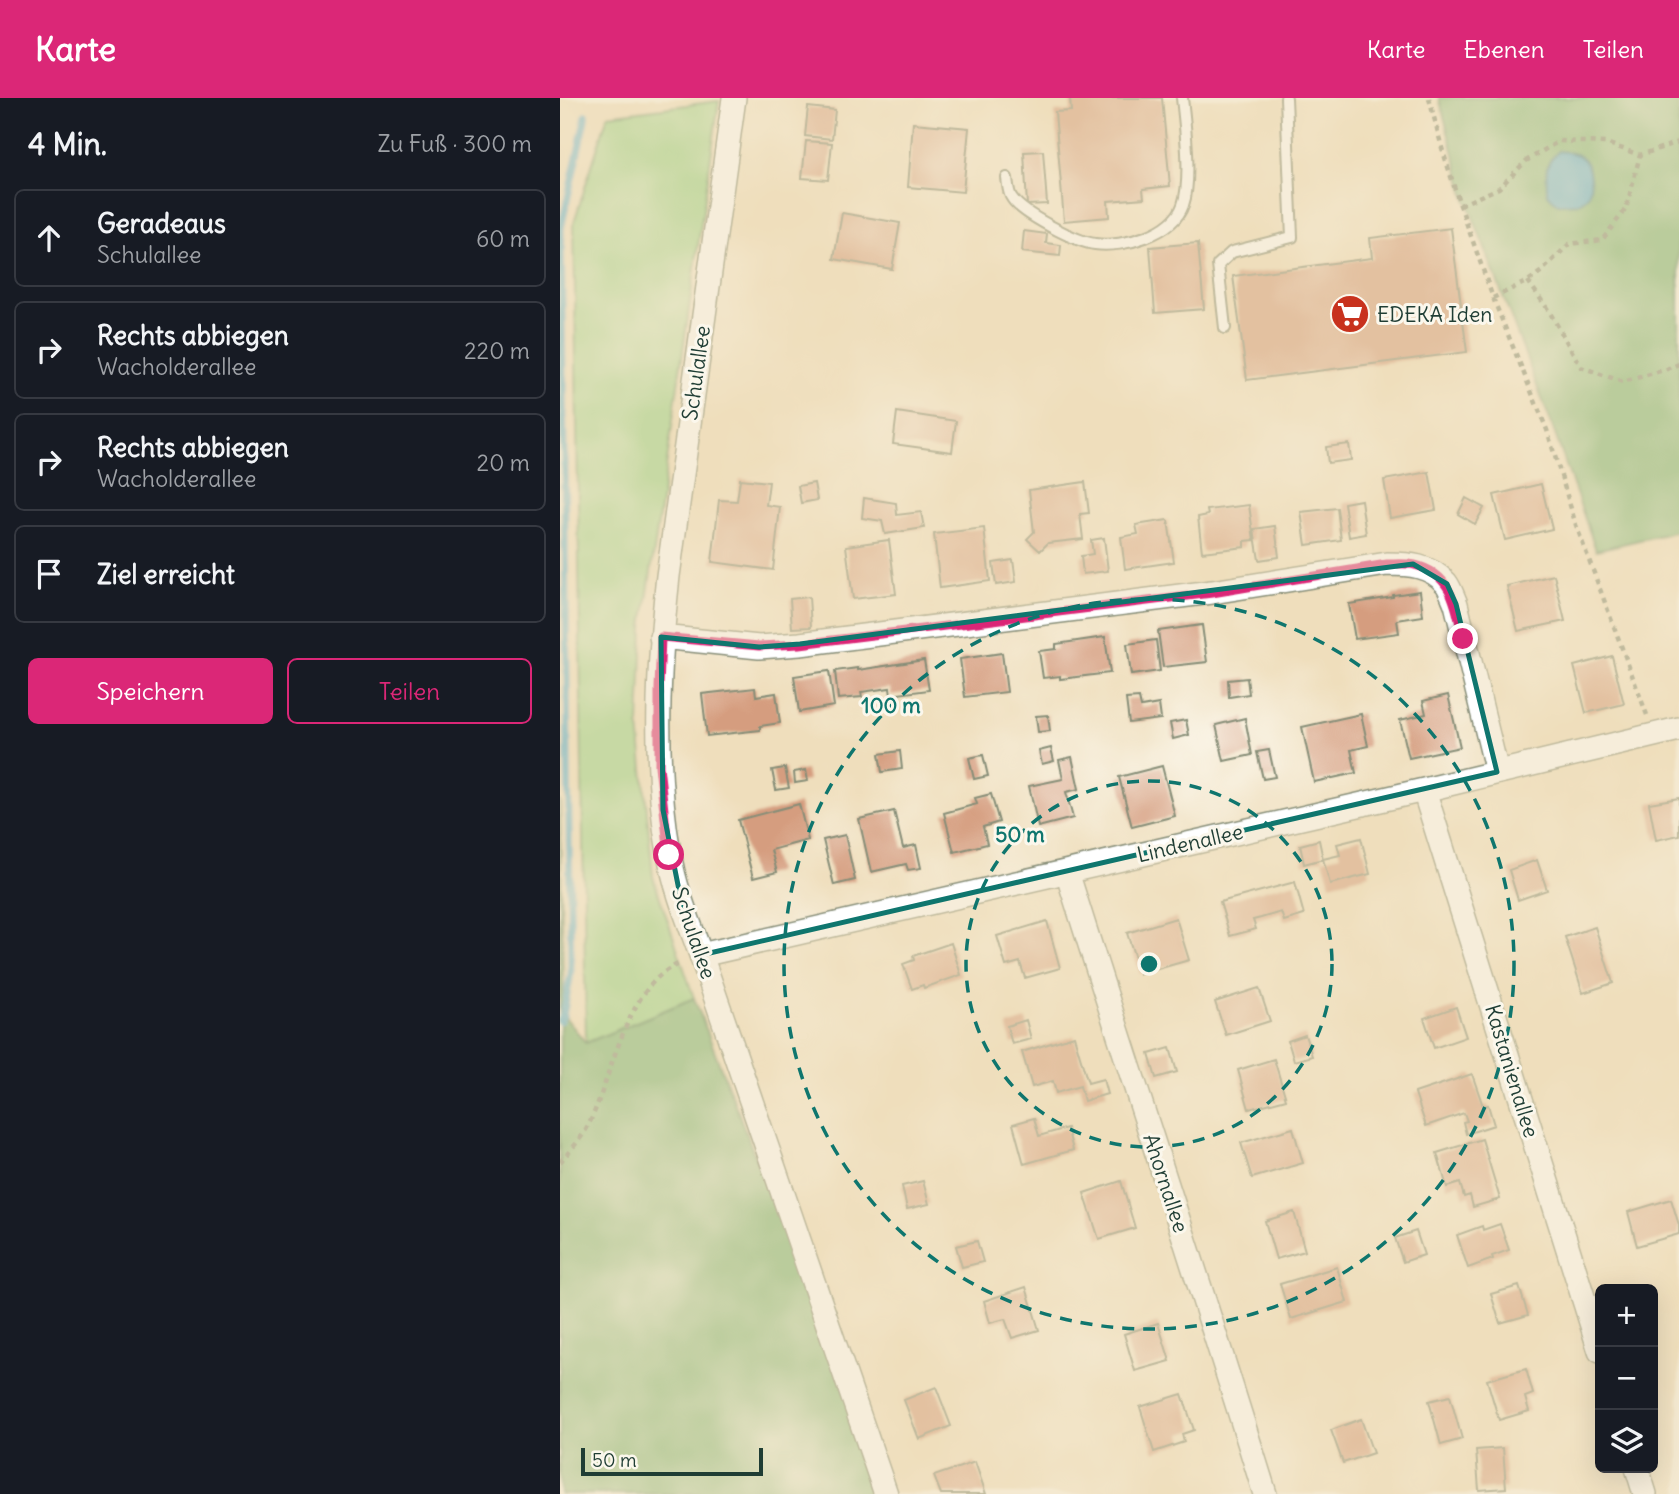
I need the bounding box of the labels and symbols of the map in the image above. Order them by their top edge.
supermarket icon: EDEKA Iden [1329,293,1371,335]
place label: EDEKA Iden [1377,301,1493,328]
street label: Schulallee [676,324,716,422]
route end [1447,623,1478,654]
text: 100 m [861,692,921,719]
street label: Lindenallee [1134,818,1246,868]
text: 50 m [995,821,1045,848]
route start [653,839,684,870]
street label: Schulallee [666,884,722,982]
centre of rings [1137,952,1161,976]
street label: Kastanienallee [1479,1001,1545,1141]
street label: Ahornallee [1137,1130,1195,1236]
scale bar [581,1445,763,1477]

